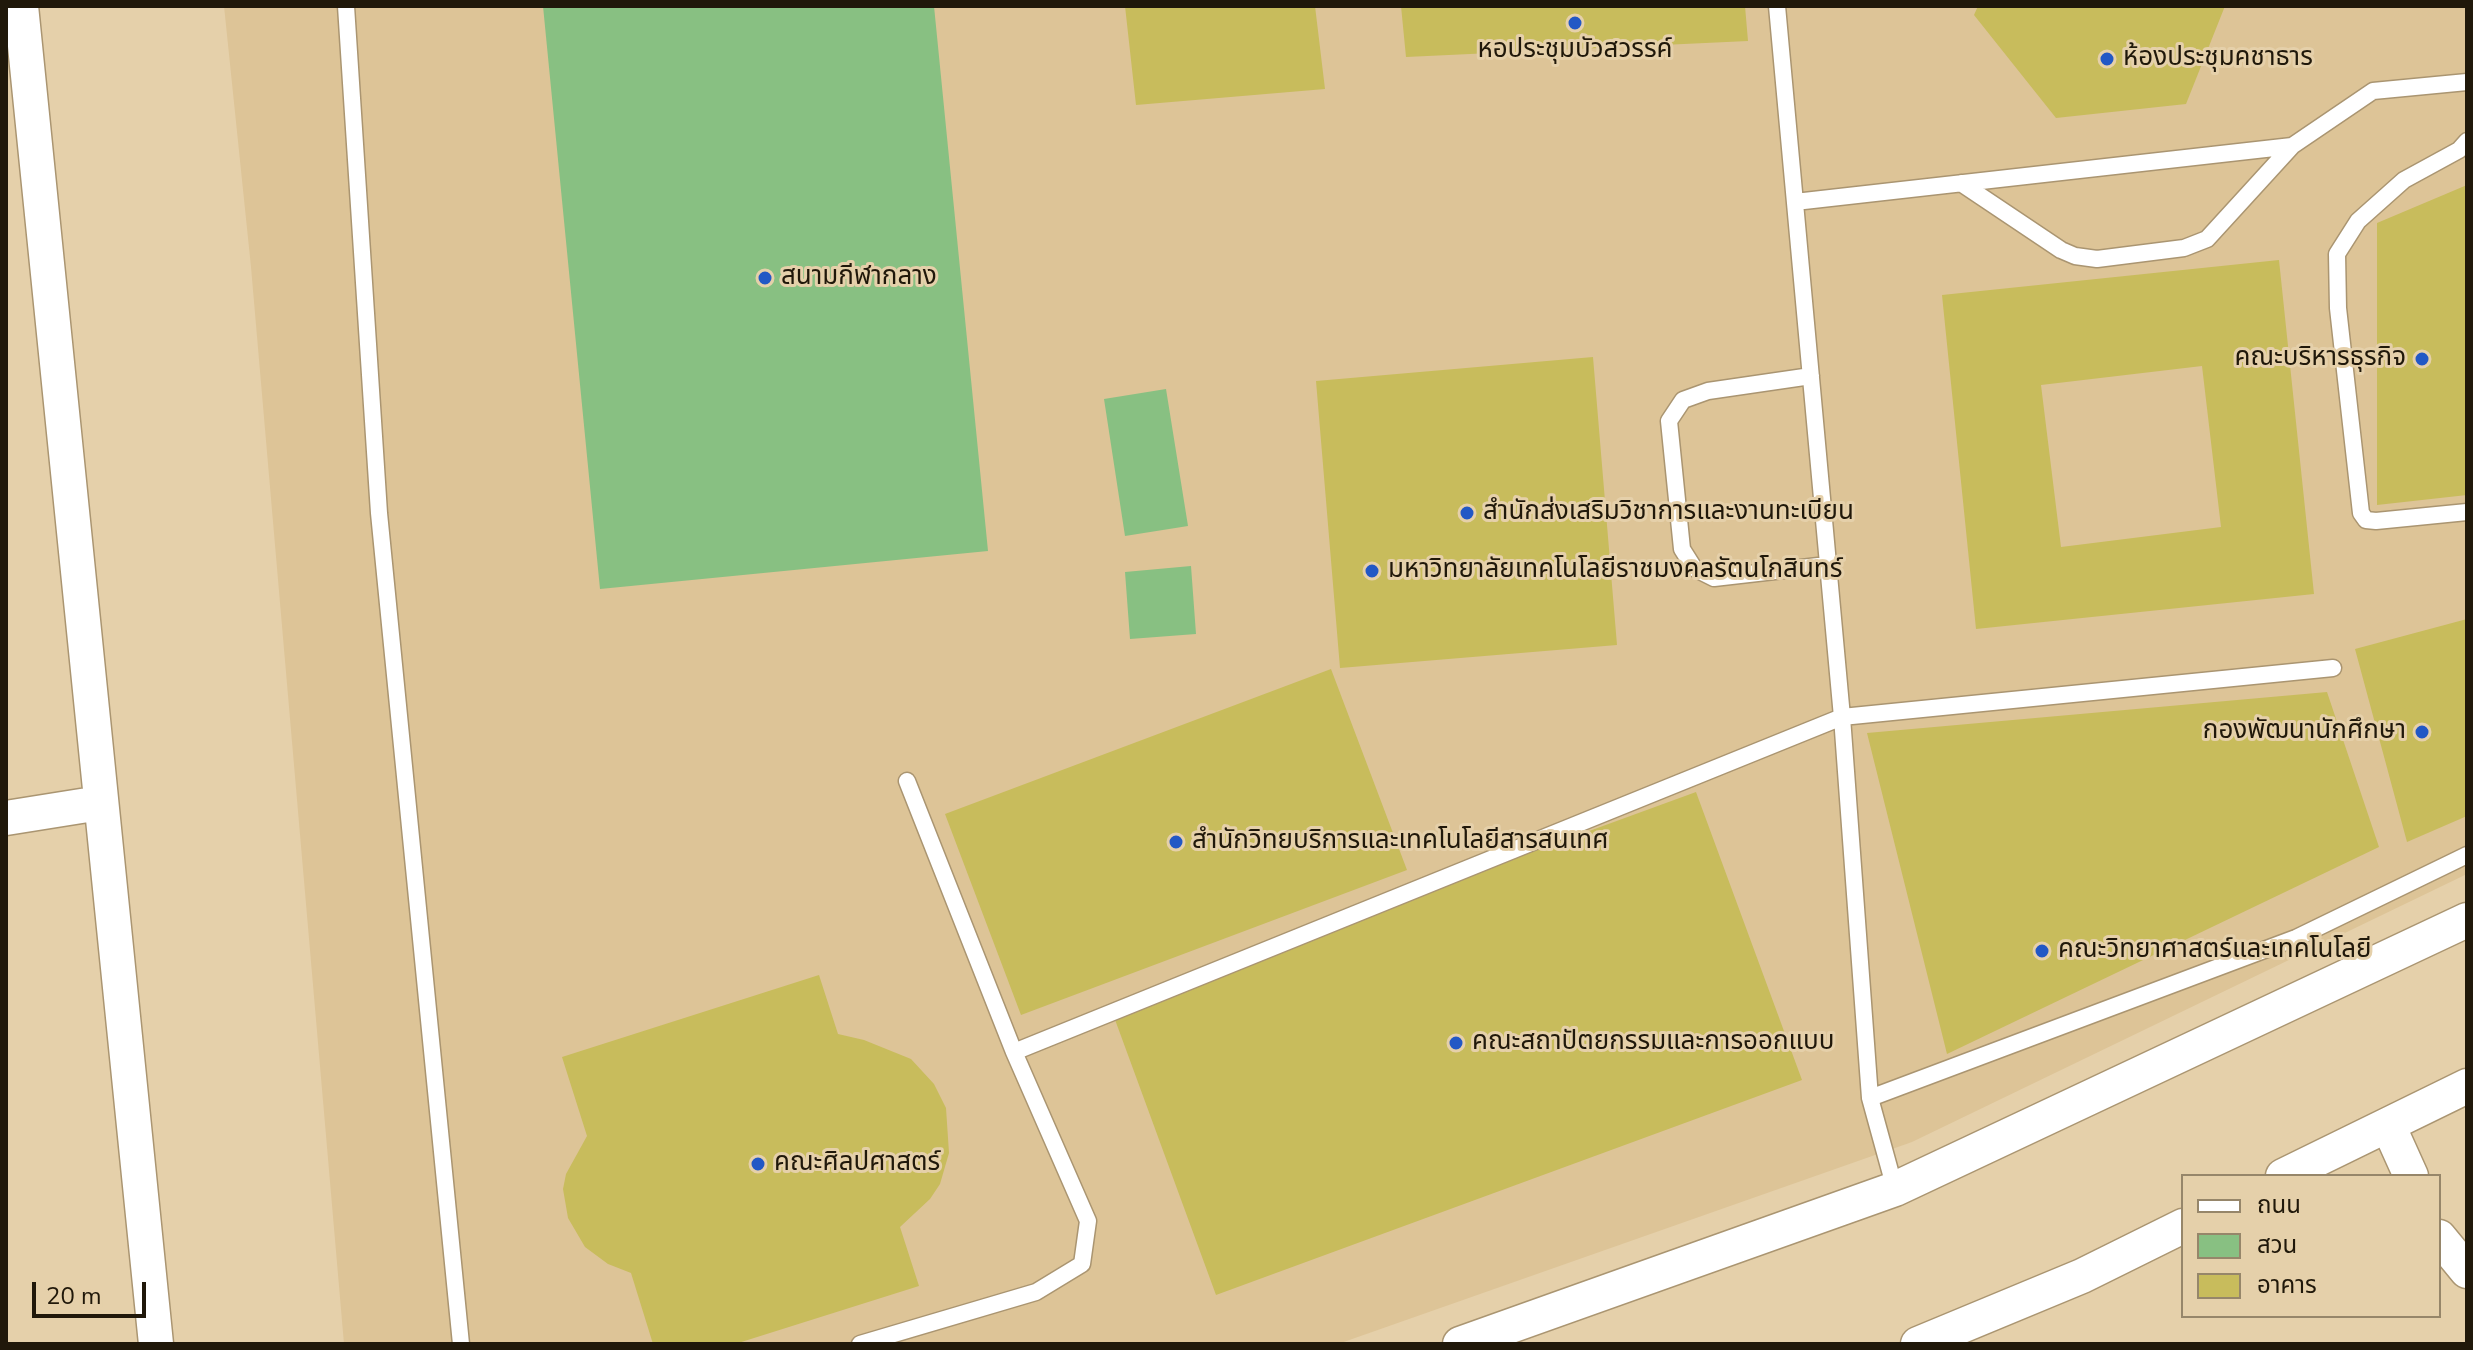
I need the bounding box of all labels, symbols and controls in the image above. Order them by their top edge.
marker: หอประชุมบัวสวรรค์ [1566,14,1584,32]
place label: หอประชุมบัวสวรรค์ [1477,35,1673,67]
place label: ห้องประชุมคชาธาร [2123,43,2313,75]
marker: ห้องประชุมคชาธาร [2098,50,2116,68]
place label: สนามกีฬากลาง [781,262,937,294]
marker: สนามกีฬากลาง [756,269,774,287]
place label: คณะบริหารธุรกิจ [2234,343,2406,375]
marker: คณะบริหารธุรกิจ [2413,350,2431,368]
place label: สำนักส่งเสริมวิชาการและงานทะเบียน [1483,497,1854,529]
marker: สำนักส่งเสริมวิชาการและงานทะเบียน [1458,504,1476,522]
place label: มหาวิทยาลัยเทคโนโลยีราชมงคลรัตนโกสินทร์ [1388,555,1842,587]
marker: มหาวิทยาลัยเทคโนโลยีราชมงคลรัตนโกสินทร์ [1363,562,1381,580]
place label: กองพัฒนานักศึกษา [2203,716,2406,748]
marker: กองพัฒนานักศึกษา [2413,723,2431,741]
place label: สำนักวิทยบริการและเทคโนโลยีสารสนเทศ [1192,826,1608,858]
marker: สำนักวิทยบริการและเทคโนโลยีสารสนเทศ [1167,833,1185,851]
place label: คณะวิทยาศาสตร์และเทคโนโลยี [2058,935,2371,967]
marker: คณะวิทยาศาสตร์และเทคโนโลยี [2033,942,2051,960]
place label: คณะสถาปัตยกรรมและการออกแบบ [1472,1027,1834,1059]
marker: คณะสถาปัตยกรรมและการออกแบบ [1447,1034,1465,1052]
place label: คณะศิลปศาสตร์ [774,1148,940,1180]
marker: คณะศิลปศาสตร์ [749,1155,767,1173]
legend [2181,1174,2441,1318]
text: ถนน [2257,1189,2301,1221]
text: สวน [2257,1229,2297,1261]
scale bar [36,1266,150,1316]
text: อาคาร [2257,1269,2317,1301]
text: 20 m [46,1280,102,1312]

